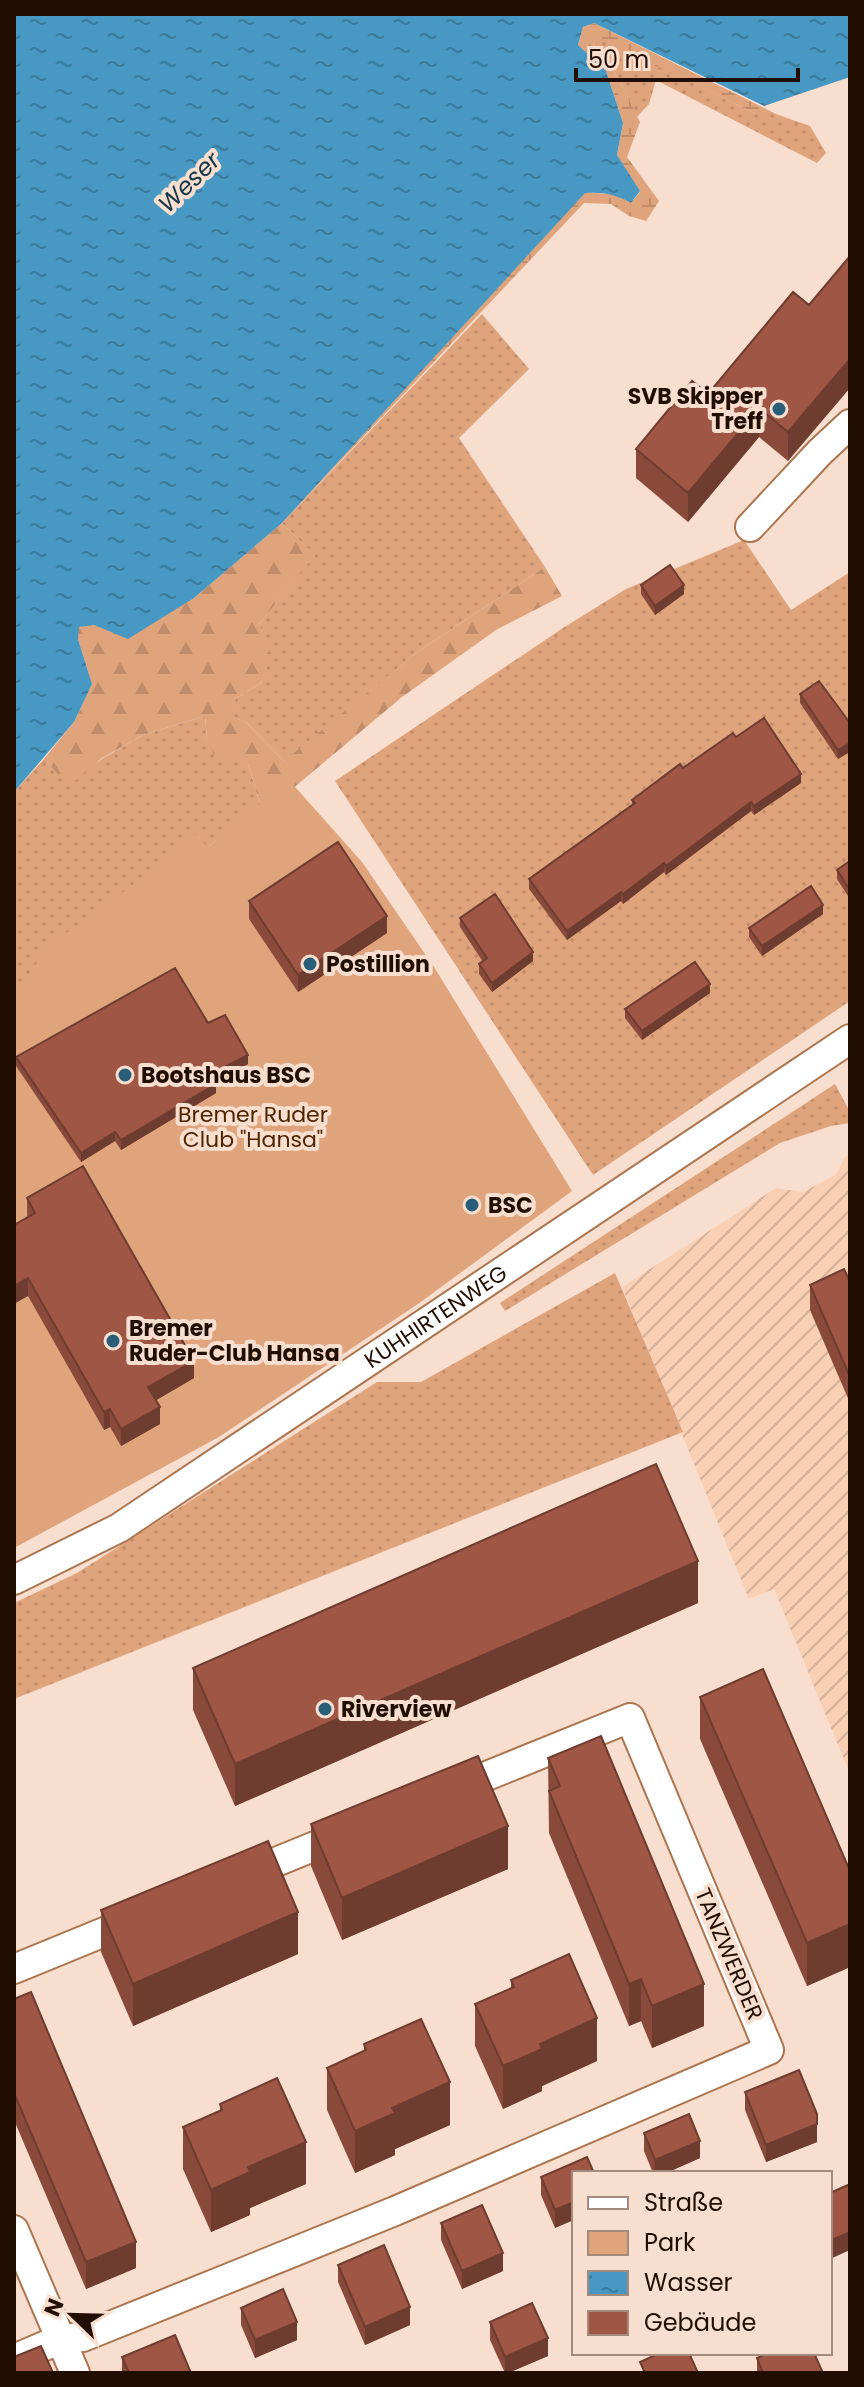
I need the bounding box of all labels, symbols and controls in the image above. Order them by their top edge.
scale bar [576,32,798,82]
text: 50 m [588,43,649,76]
water label: Weser [151,143,228,220]
place label: SVB Skipper Treff [628,381,763,437]
marker: SVB Skipper Treff [770,400,788,418]
place label: Postillion [326,949,430,980]
marker: Postillion [301,955,319,973]
place label: Bootshaus BSC [141,1060,311,1091]
marker: Bootshaus BSC [116,1066,134,1084]
park label: Bremer Ruder Club "Hansa" [178,1099,328,1155]
place label: BSC [488,1190,533,1221]
marker: BSC [463,1196,481,1214]
street label: KUHHIRTENWEG [358,1257,513,1375]
place label: Bremer Ruder-Club Hansa [129,1313,340,1369]
marker: Bremer Ruder-Club Hansa [104,1332,122,1350]
place label: Riverview [341,1694,451,1725]
marker: Riverview [316,1700,334,1718]
street label: TANZWERDER [687,1883,771,2025]
legend [572,2171,832,2355]
text: Straße [644,2186,723,2219]
text: Park [644,2226,696,2259]
text: Wasser [644,2266,733,2299]
north arrow [32,2275,112,2355]
text: N [37,2294,72,2321]
text: Gebäude [644,2306,756,2339]

